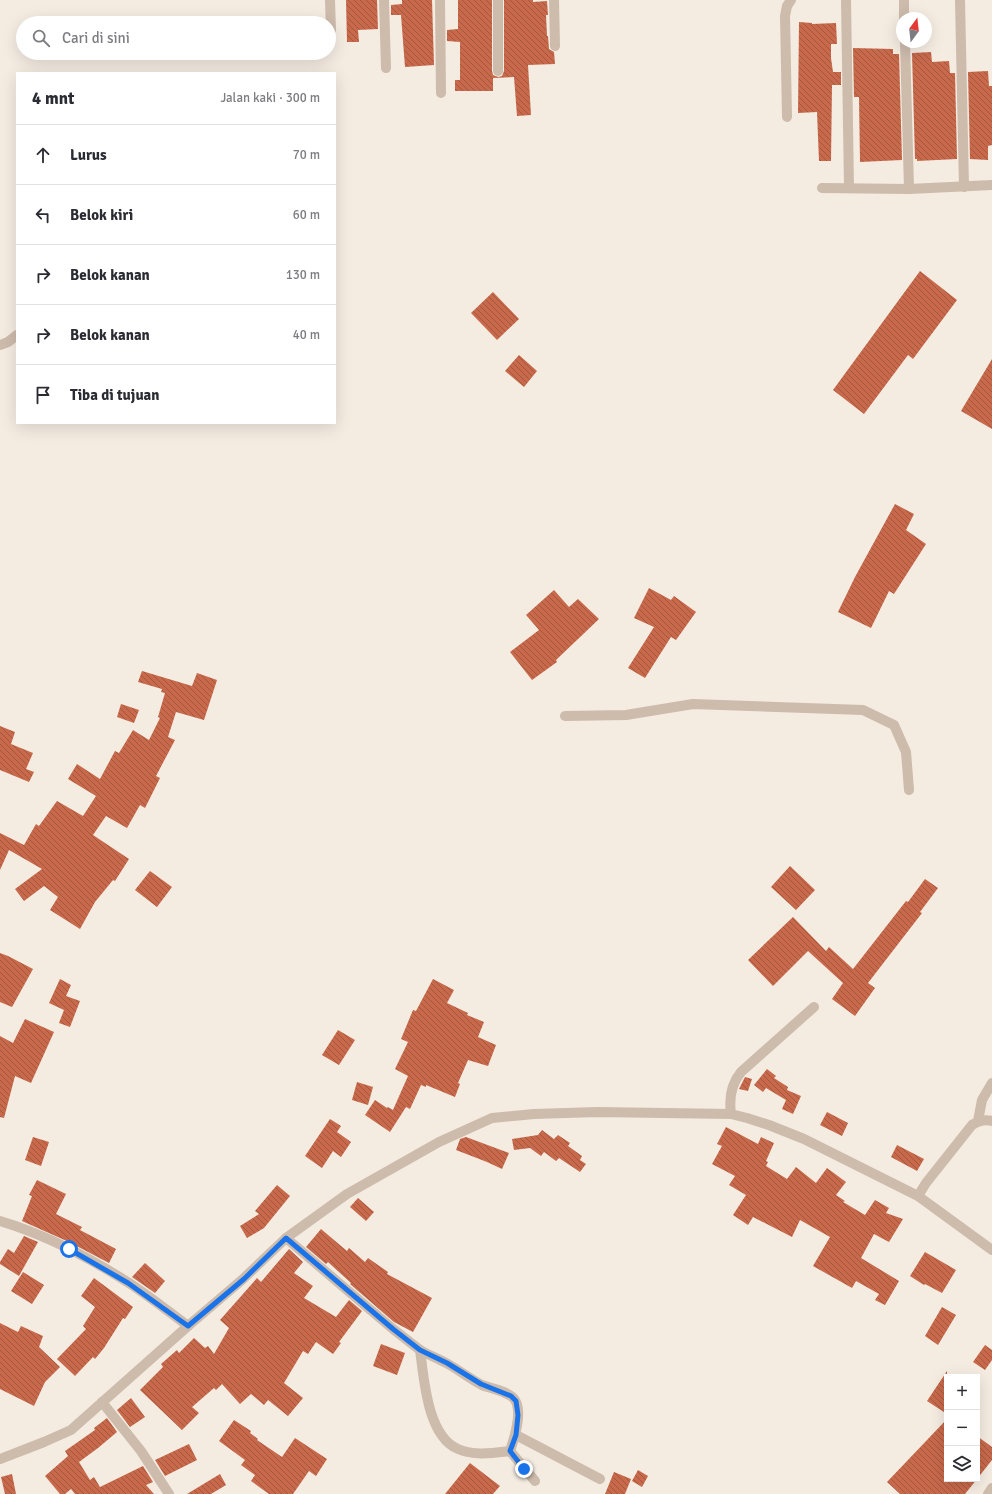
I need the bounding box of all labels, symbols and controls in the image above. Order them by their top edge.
north arrow [896,12,932,48]
search box [16,16,336,60]
icon: search [30,27,52,49]
text: Cari di sini [62,29,130,47]
text: 4 mnt [32,88,74,109]
text: Jalan kaki · 300 m [221,90,320,106]
icon: ahead [32,144,54,166]
text: Lurus [70,146,107,164]
text: 70 m [293,147,320,163]
icon: left [32,204,54,226]
text: Belok kiri [70,206,133,224]
text: 60 m [293,207,320,223]
icon: right [32,264,54,286]
text: Belok kanan [70,266,150,284]
text: 130 m [286,267,320,283]
icon: right [32,324,54,346]
text: Belok kanan [70,326,150,344]
text: 40 m [293,327,320,343]
icon: arrive [32,384,54,406]
text: Tiba di tujuan [70,386,160,404]
route start [60,1240,78,1258]
map controls [944,1374,980,1482]
button: + [944,1374,980,1410]
button: − [944,1410,980,1446]
button: layers [944,1446,980,1482]
route end [515,1460,533,1478]

